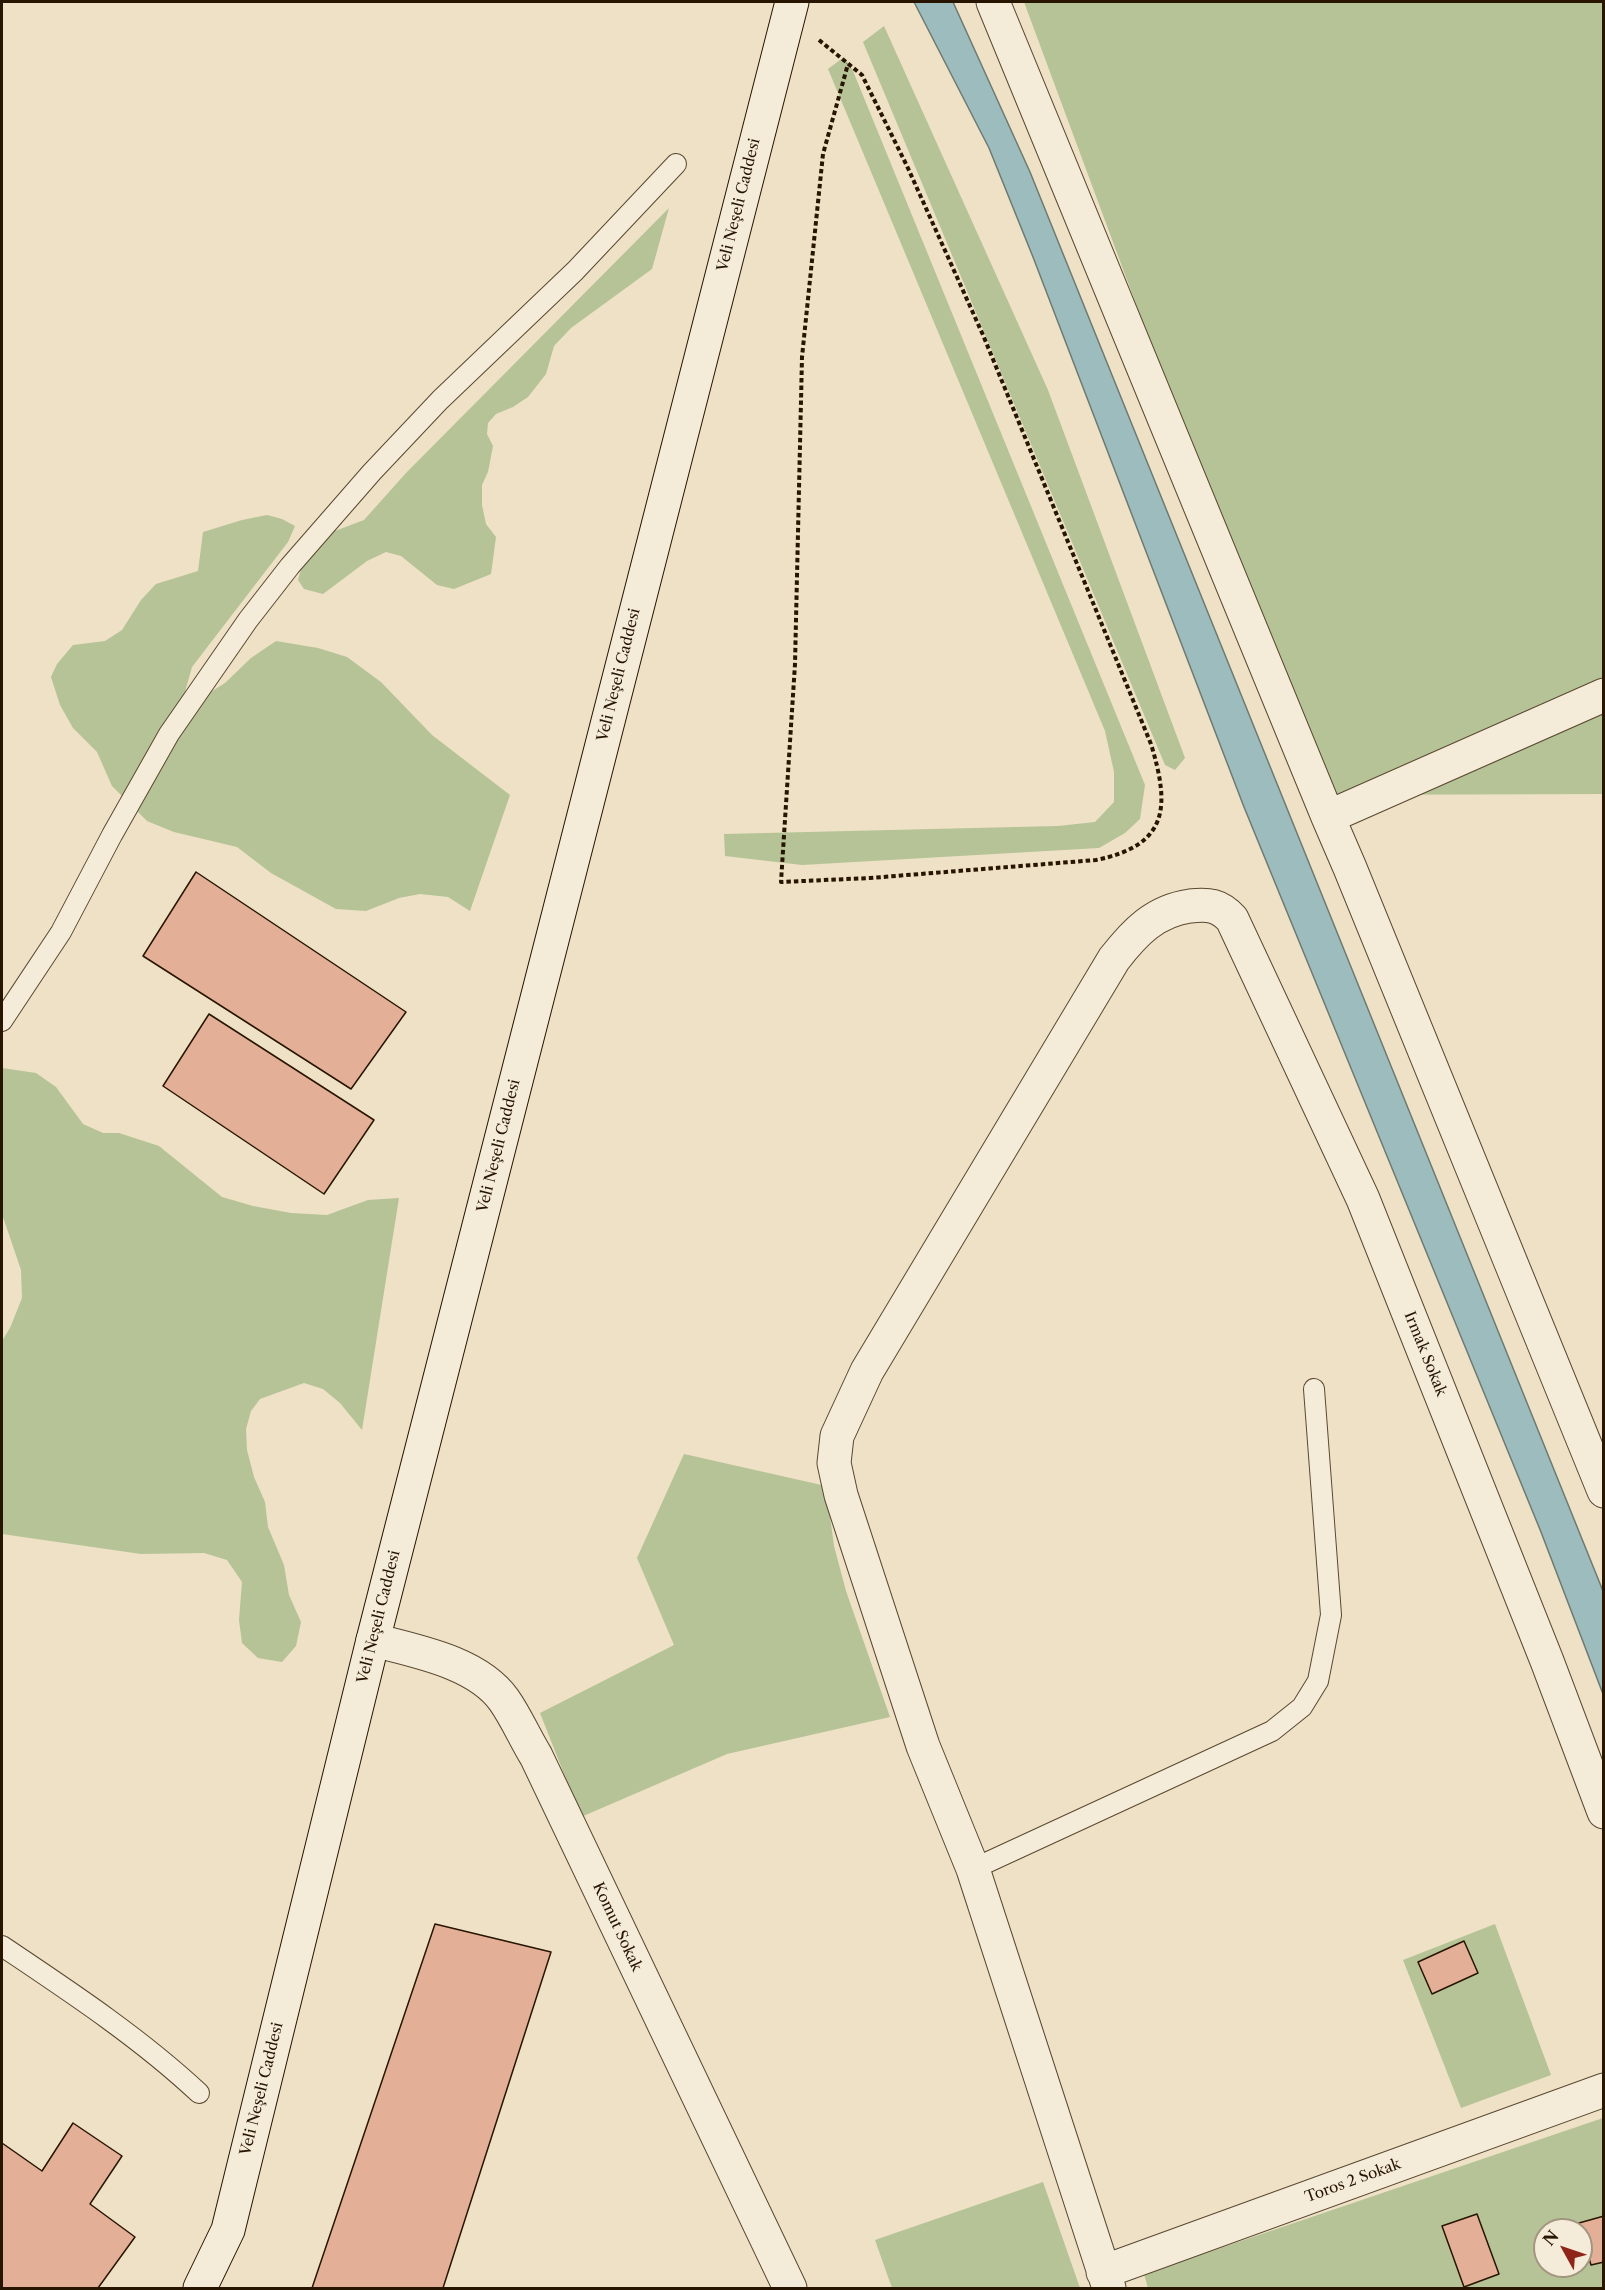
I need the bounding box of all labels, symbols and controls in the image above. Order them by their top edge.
street label: Veli Neşeli Caddesi [714,137,764,273]
street label: Veli Neşeli Caddesi [594,607,644,743]
street label: Veli Neşeli Caddesi [474,1078,524,1214]
street label: Irmak Sokak [1400,1309,1450,1399]
street label: Veli Neşeli Caddesi [354,1549,404,1685]
street label: Komut Sokak [589,1880,645,1974]
street label: Veli Neşeli Caddesi [237,2021,287,2157]
street label: Toros 2 Sokak [1303,2155,1403,2207]
north arrow [1533,2218,1593,2278]
text: N [1539,2226,1563,2249]

